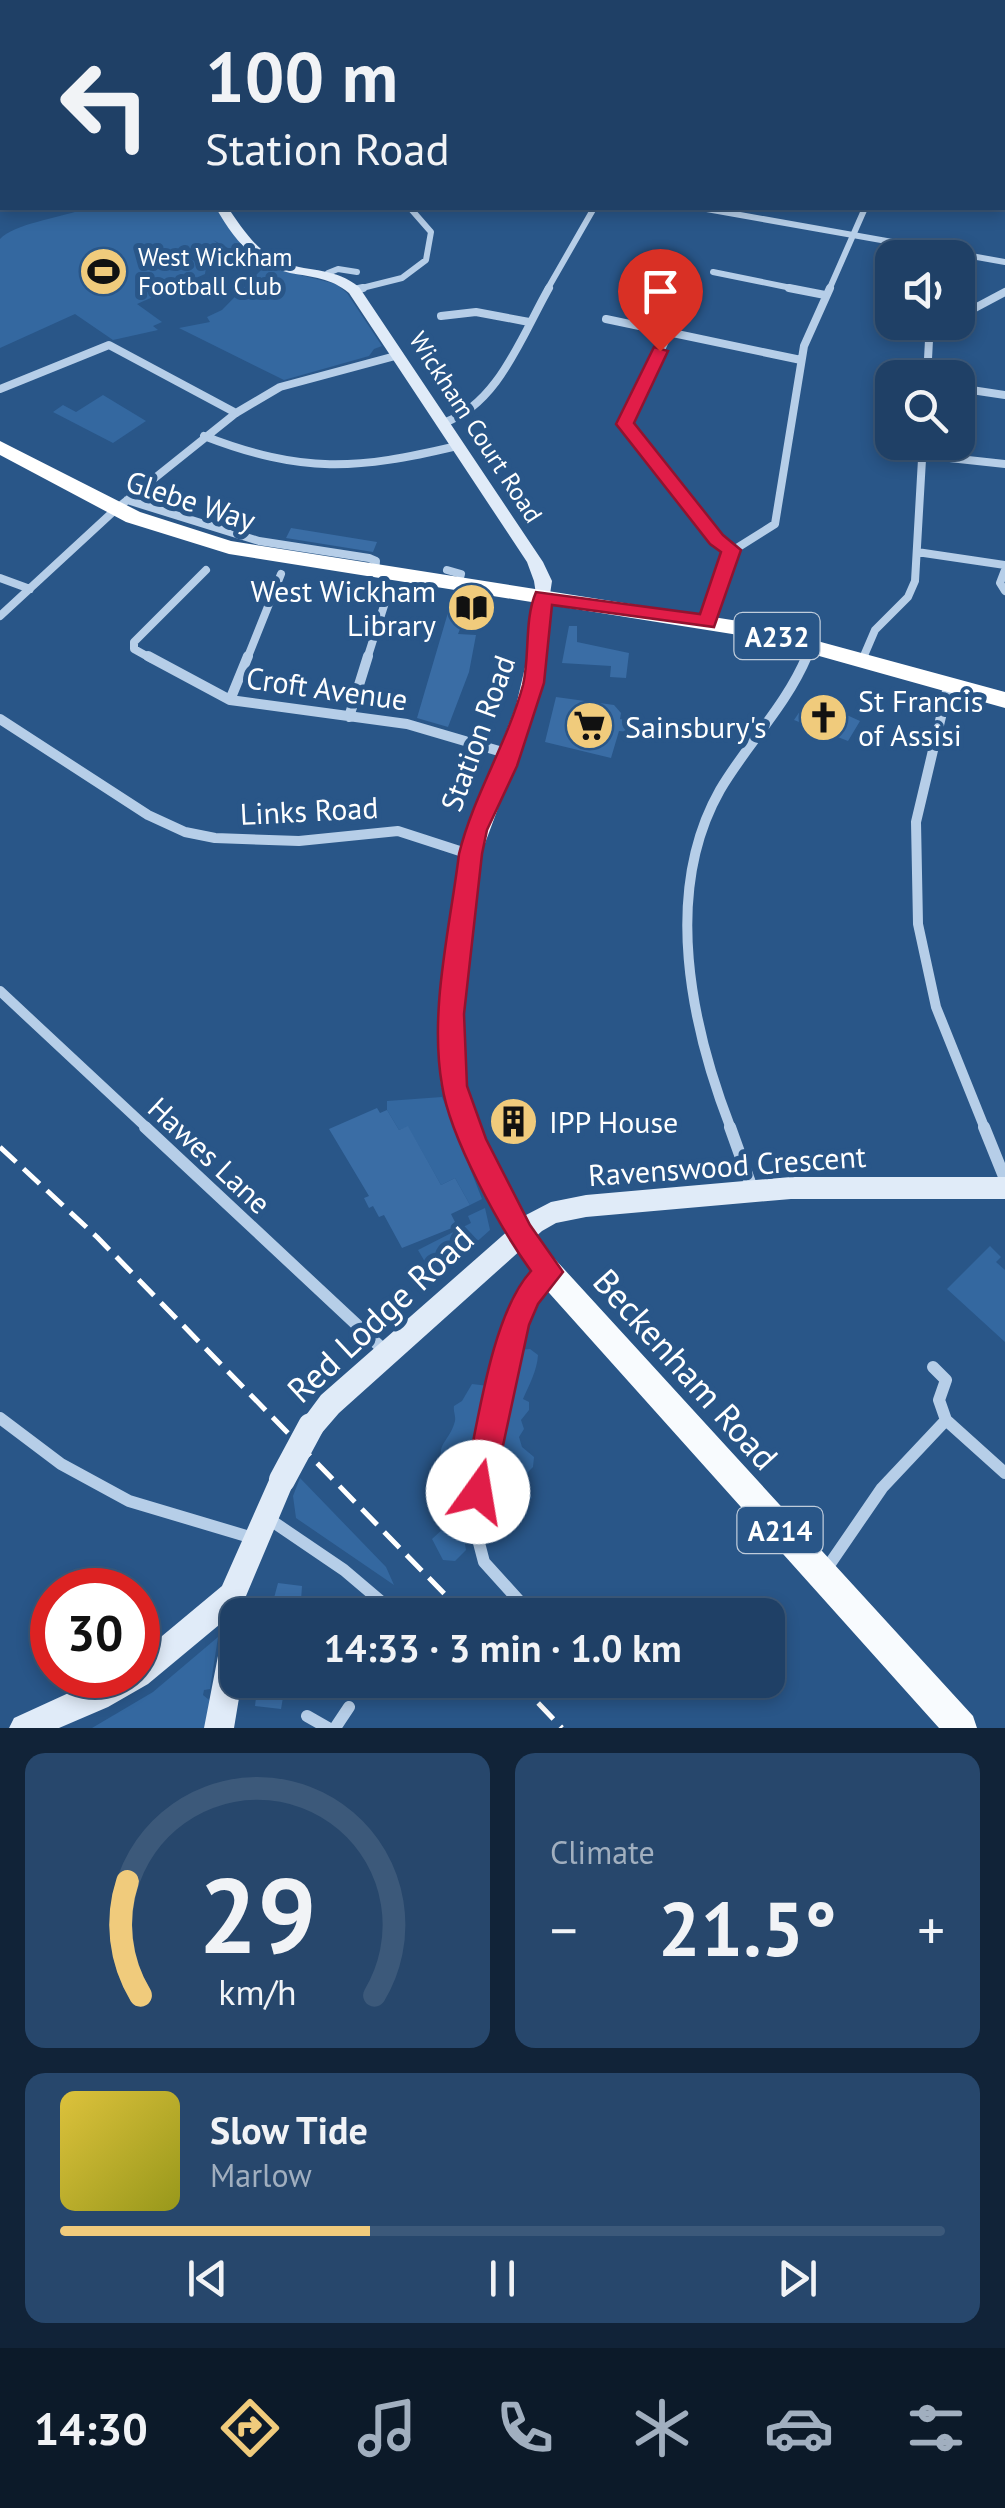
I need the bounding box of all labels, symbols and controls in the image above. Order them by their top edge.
text: 100 m [205,31,398,121]
icon: left [40,40,170,170]
text: Station Road [205,119,450,177]
map controls [875,240,975,460]
button: sound [875,240,975,340]
place label: West Wickham Football Club [138,241,293,302]
sports icon: West Wickham Football Club [77,245,129,297]
pin [618,249,703,352]
icon: arrive [633,264,688,319]
street label: Wickham Court Road [402,325,550,529]
button: search [875,360,975,460]
street label: Glebe Way [121,461,261,539]
place label: West Wickham Library [251,571,436,644]
library icon: West Wickham Library [445,581,497,633]
road number: A232 [734,613,820,659]
street label: Station Road [431,650,523,816]
street label: Croft Avenue [244,657,410,719]
place label: St Francis of Assisi [858,681,983,754]
church icon: St Francis of Assisi [797,691,849,743]
supermarket icon: Sainsbury's [564,700,616,752]
place label: Sainsbury's [625,707,767,746]
street label: Links Road [239,787,379,833]
street label: Hawes Lane [140,1088,280,1222]
building icon: IPP House [488,1095,540,1147]
place label: IPP House [549,1102,678,1141]
street label: Ravenswood Crescent [587,1136,867,1194]
street label: Red Lodge Road [277,1216,483,1412]
street label: Beckenham Road [584,1259,788,1479]
position arrow [426,1440,530,1544]
road number: A214 [738,1507,822,1553]
speed limit sign: 30 [30,1568,160,1698]
text: 14:33 · 3 min · 1.0 km [323,1623,682,1672]
text: Climate [550,1831,655,1873]
text: 29 [199,1847,316,1982]
text: 21.5° [658,1880,837,1977]
text: − [550,1894,578,1965]
text: + [917,1894,945,1965]
text: km/h [218,1969,297,2015]
text: Slow Tide [210,2105,368,2154]
text: Marlow [210,2154,312,2196]
icon: previous [180,2251,235,2306]
icon: pause [475,2251,530,2306]
icon: next [770,2251,825,2306]
icon: directions [215,2393,285,2463]
icon: music [352,2393,422,2463]
icon: phone [490,2393,560,2463]
icon: climate [627,2393,697,2463]
icon: car [764,2393,834,2463]
icon: filters [901,2393,971,2463]
text: 14:30 [34,2399,148,2457]

